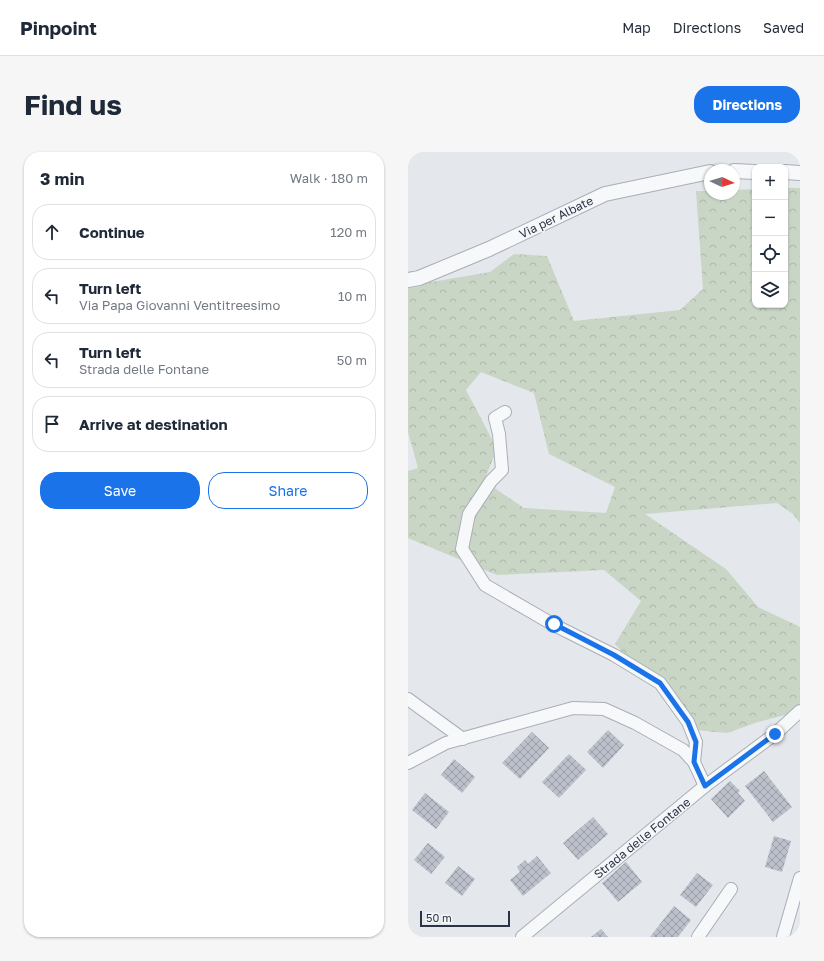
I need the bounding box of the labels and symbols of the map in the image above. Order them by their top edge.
north arrow [704,164,740,200]
street label: Via per Albate [517,193,595,241]
route start [545,615,563,633]
route end [766,725,784,743]
street label: Strada delle Fontane [591,794,693,882]
scale bar [420,909,510,928]

